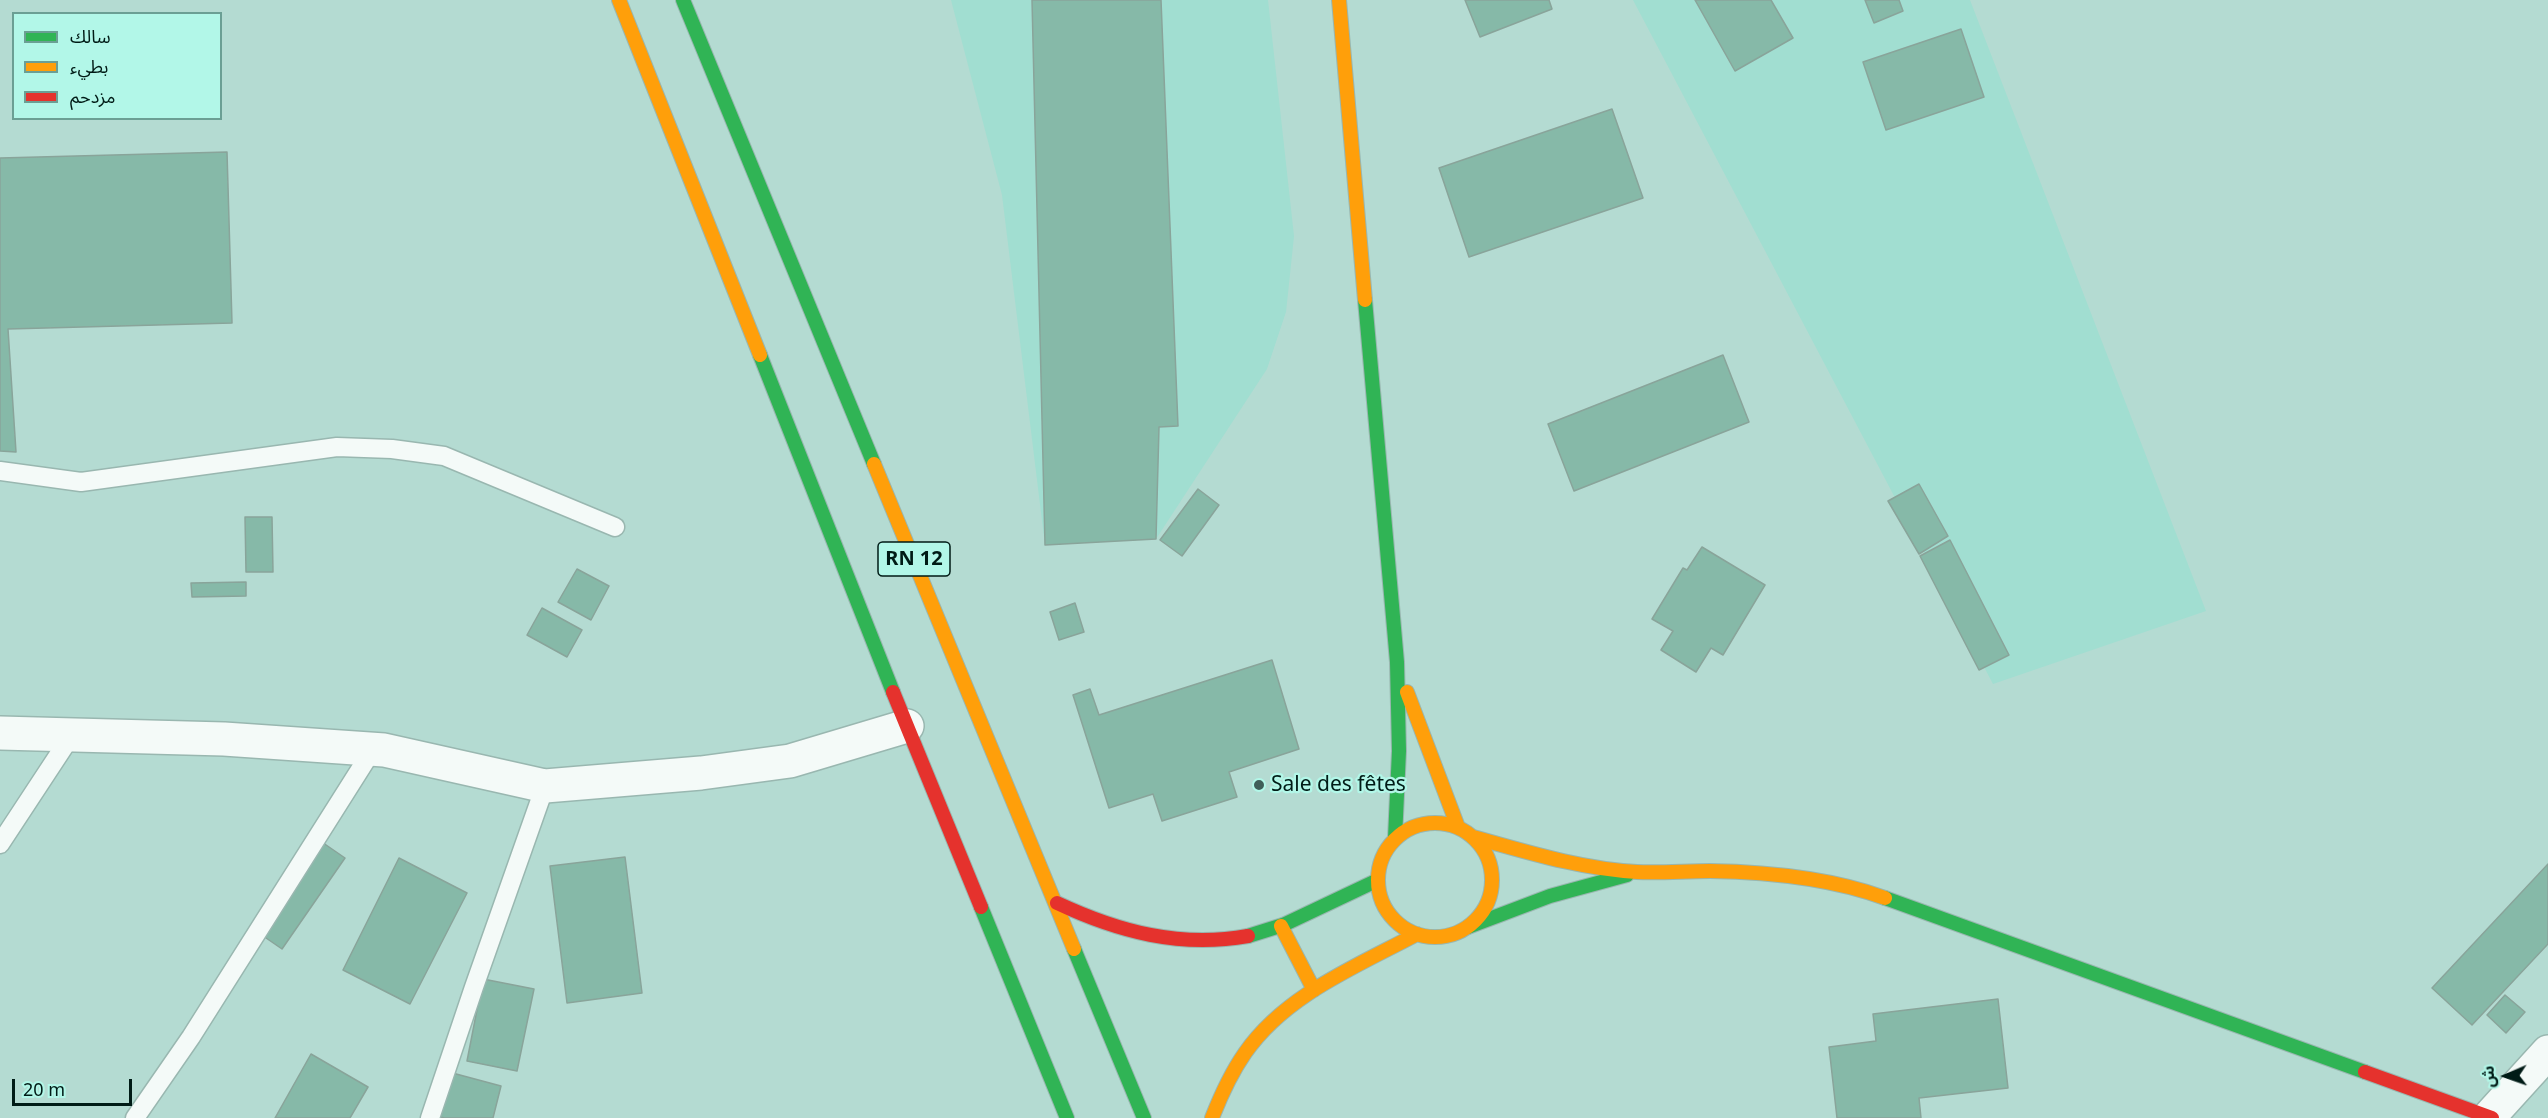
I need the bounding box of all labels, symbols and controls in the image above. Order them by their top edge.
legend [12,12,222,120]
text: سالك [70,24,111,48]
text: بطيء [70,54,108,78]
text: مزدحم [70,84,115,108]
road number: RN 12 [878,542,950,576]
place label: Sale des fêtes [1271,772,1406,798]
marker: Sale des fêtes [1252,778,1266,792]
north arrow [2476,1046,2536,1106]
text: ش [2477,1065,2499,1088]
scale bar [15,1067,135,1105]
text: 20 m [23,1077,65,1101]

